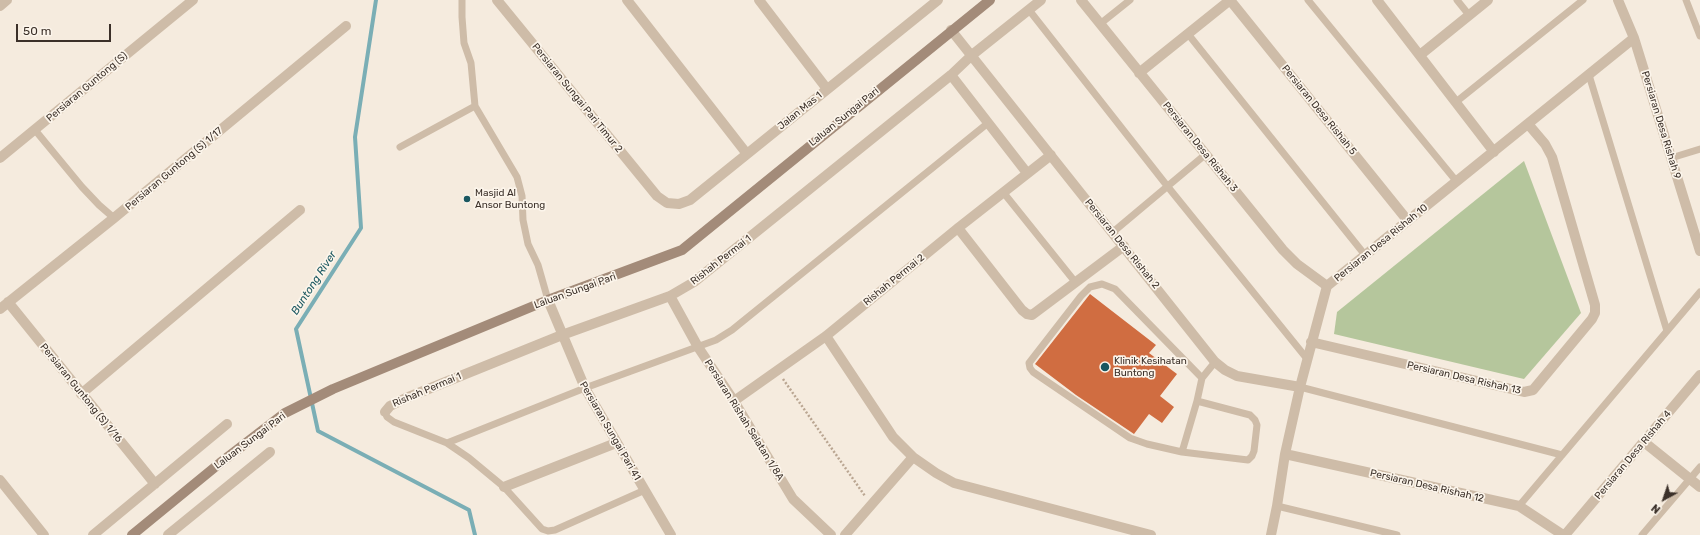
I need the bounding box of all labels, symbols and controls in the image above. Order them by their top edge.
scale bar [18,16,113,42]
text: 50 m [23,24,51,38]
street label: Persiaran Sungai Pari Timur 2 [529,41,625,155]
street label: Persiaran Guntong (S) [44,50,130,124]
street label: Persiaran Desa Rishah 5 [1279,63,1359,157]
street label: Persiaran Desa Rishah 9 [1639,70,1683,180]
street label: Laluan Sungai Pari [807,85,881,149]
street label: Jalan Mas 1 [775,89,825,133]
street label: Persiaran Desa Rishah 3 [1160,100,1240,194]
street label: Persiaran Guntong (S) 1/17 [123,125,225,213]
place label: Masjid Al Ansor Buntong [475,187,545,210]
marker: Masjid Al Ansor Buntong [462,194,472,204]
street label: Persiaran Desa Rishah 2 [1082,197,1162,291]
street label: Persiaran Desa Rishah 10 [1332,202,1430,284]
street label: Rishah Permai 1 [688,233,754,287]
water label: Buntong River [289,249,339,317]
street label: Rishah Permai 2 [861,252,927,308]
street label: Laluan Sungai Pari [532,271,618,311]
street label: Persiaran Guntong (S) 1/16 [37,341,125,445]
place label: Klinik Kesihatan Buntong [1114,355,1187,378]
street label: Persiaran Rishah Selatan 1/8A [702,357,786,483]
street label: Persiaran Desa Rishah 13 [1406,359,1522,397]
marker: Klinik Kesihatan Buntong [1099,361,1111,373]
street label: Rishah Permai 1 [391,370,463,410]
street label: Persiaran Sungai Pari 41 [577,380,643,482]
street label: Persiaran Desa Rishah 4 [1592,408,1674,502]
street label: Laluan Sungai Pari [212,410,288,472]
street label: Persiaran Desa Rishah 12 [1369,467,1485,505]
north arrow [1644,479,1684,519]
text: N [1649,501,1663,516]

